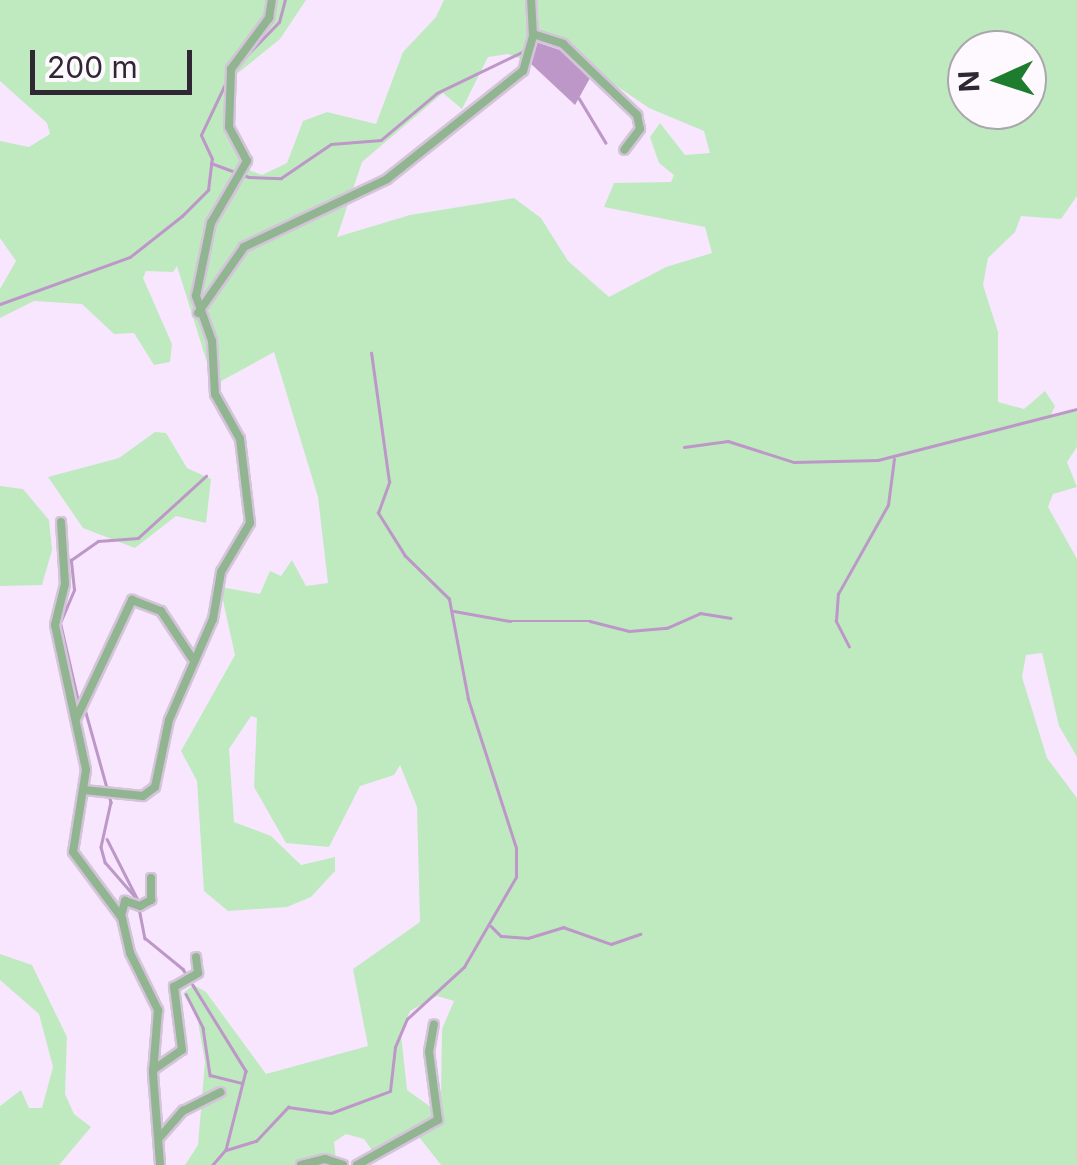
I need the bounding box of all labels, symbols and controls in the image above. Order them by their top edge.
scale bar [35,30,198,92]
north arrow [947,30,1047,130]
text: 200 m [47,49,138,85]
text: N [952,70,987,93]

